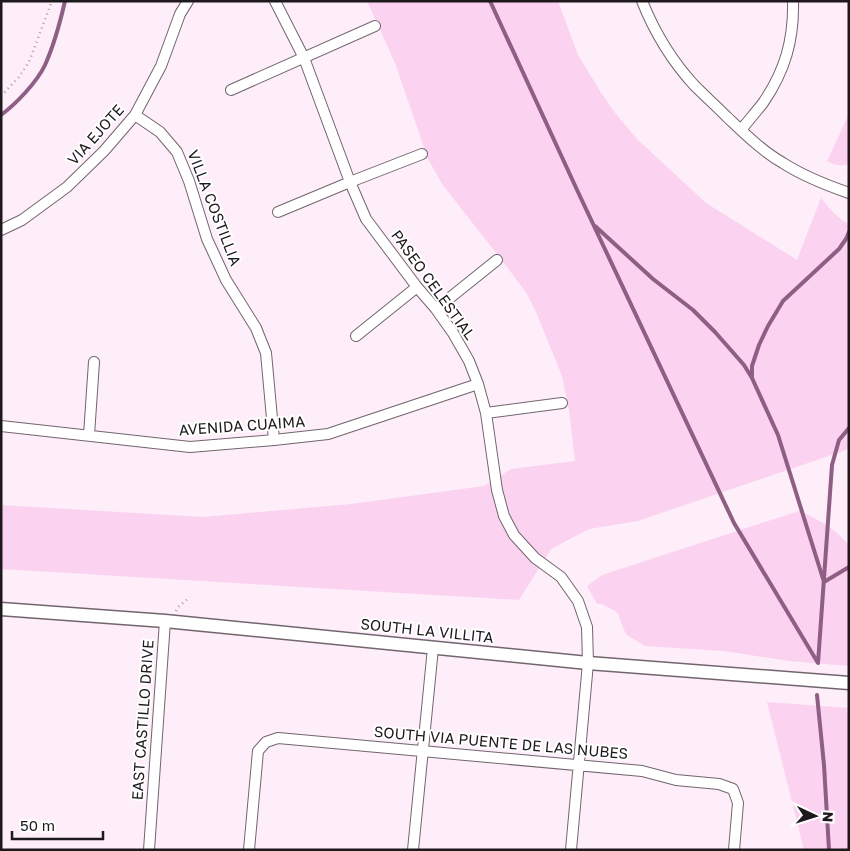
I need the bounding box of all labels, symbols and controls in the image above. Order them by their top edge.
street label: VIA EJOTE [63,100,127,168]
street label: VILLA COSTILLIA [185,147,245,268]
street label: PASEO CELESTIAL [388,226,480,343]
street label: AVENIDA CUAIMA [178,412,306,438]
street label: SOUTH LA VILLITA [360,614,494,646]
street label: EAST CASTILLO DRIVE [127,639,157,801]
street label: SOUTH VIA PUENTE DE LAS NUBES [373,722,629,762]
north arrow [790,791,840,841]
scale bar [12,808,104,840]
text: N [820,811,837,823]
text: 50 m [20,816,55,834]

